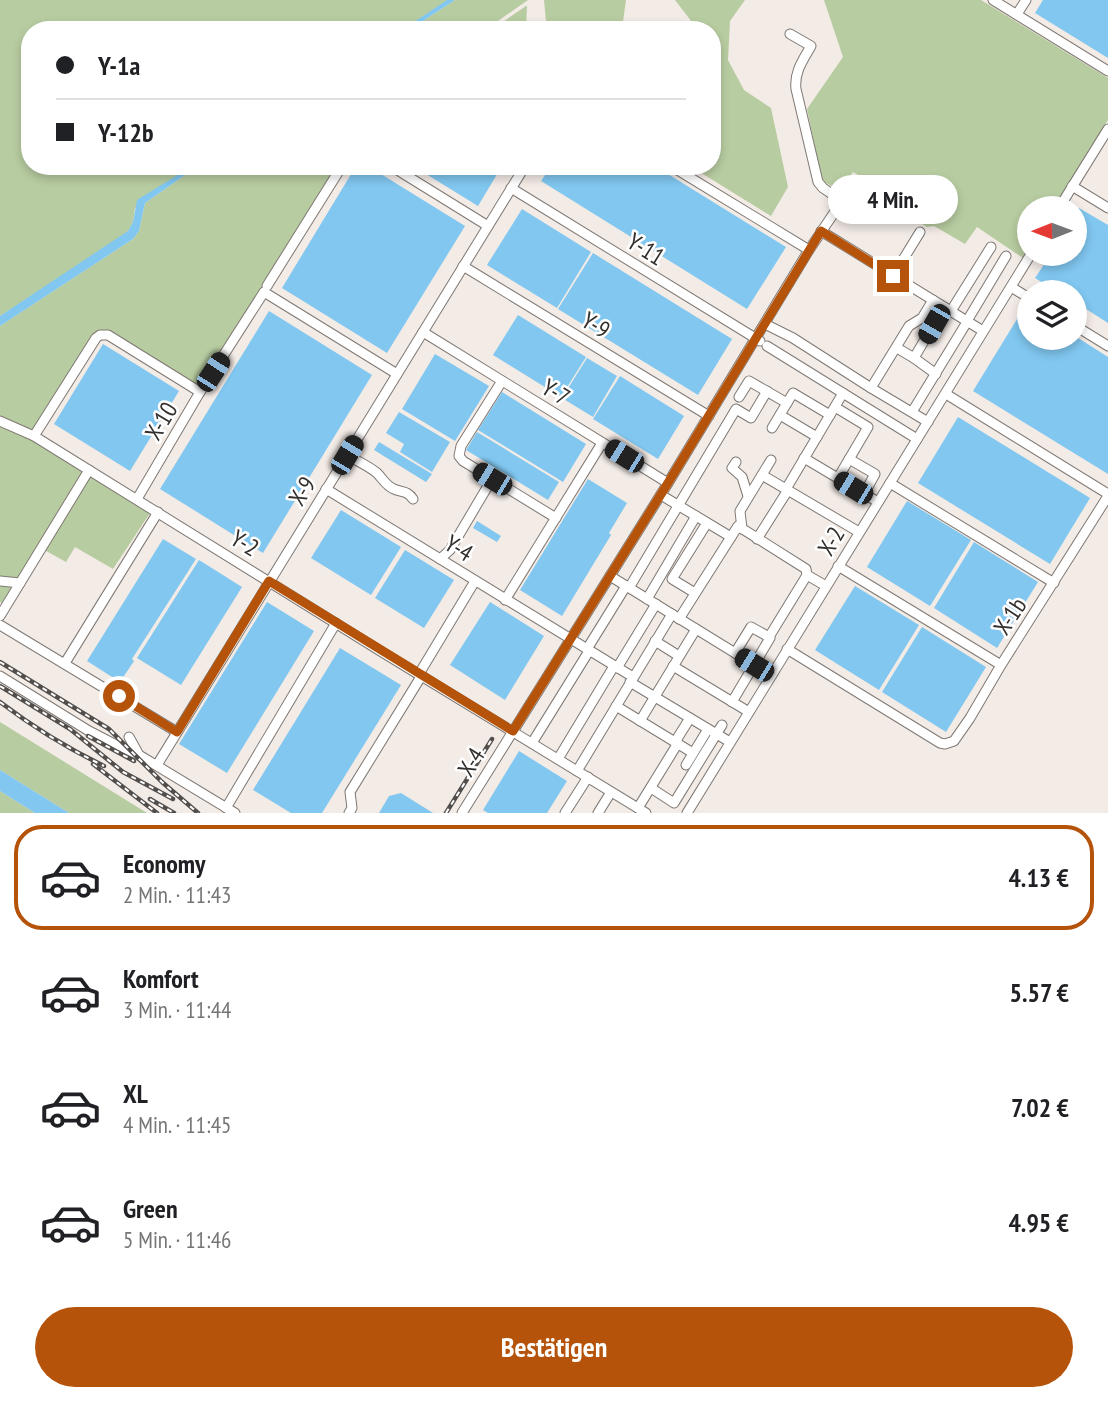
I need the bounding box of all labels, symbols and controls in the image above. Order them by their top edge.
text: Y-1a [98,49,140,82]
text: Y-12b [98,116,153,149]
callout: 4 Min. [828,174,958,224]
text: 4 Min. [867,185,919,214]
north arrow [1017,196,1087,266]
map controls [1017,196,1087,350]
street label: Y-11 [622,226,670,272]
route end [877,260,909,292]
button: layers [1017,280,1087,350]
car [915,301,954,347]
street label: Y-9 [576,305,616,345]
car [193,349,234,395]
street label: Y-7 [536,372,576,412]
street label: X-10 [138,396,184,446]
car [328,432,367,478]
car [601,436,648,476]
car [469,459,516,499]
car [830,468,877,508]
street label: X-9 [281,471,323,511]
street label: X-2 [810,521,852,561]
street label: Y-2 [225,523,265,563]
street label: Y-4 [439,528,479,569]
street label: X-1b [986,591,1034,641]
car [731,645,778,685]
route start [103,680,135,712]
street label: X-4 [450,742,492,782]
icon: car [39,846,102,909]
text: Economy [123,847,205,880]
text: 4.13 € [1008,861,1069,894]
text: 2 Min. · 11:43 [123,880,231,909]
icon: car [39,961,102,1024]
text: Komfort [123,962,199,995]
text: 5.57 € [1010,976,1069,1009]
text: 3 Min. · 11:44 [123,995,231,1024]
icon: car [39,1076,102,1139]
text: XL [123,1077,148,1110]
text: 7.02 € [1011,1091,1069,1124]
text: 4 Min. · 11:45 [123,1110,231,1139]
icon: car [39,1191,102,1254]
text: Green [123,1192,178,1225]
text: 4.95 € [1008,1206,1069,1239]
text: 5 Min. · 11:46 [123,1225,231,1254]
button: Bestätigen [35,1307,1073,1387]

